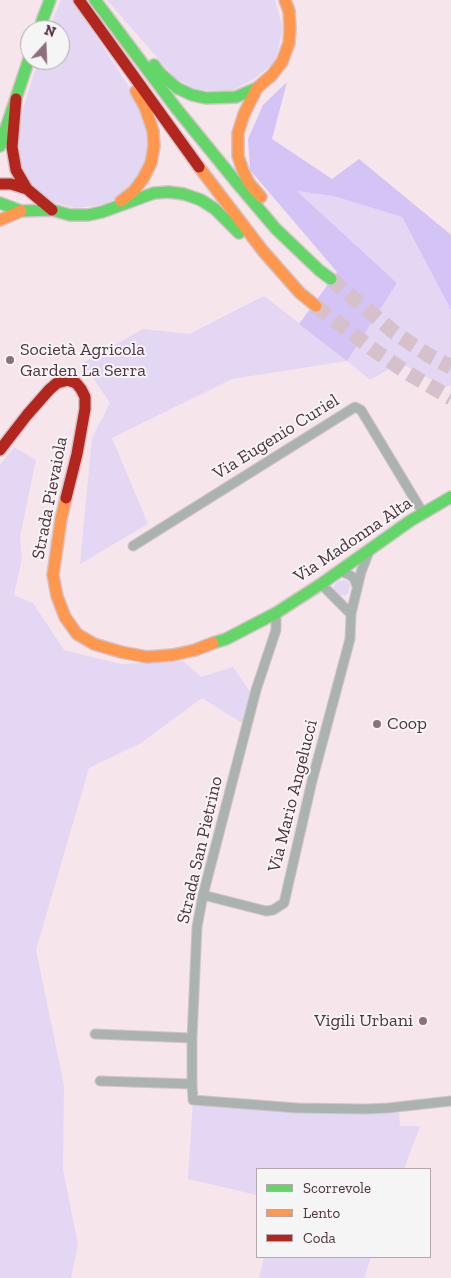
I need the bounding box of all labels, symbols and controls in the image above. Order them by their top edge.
north arrow [20,20,70,70]
text: N [42,22,58,41]
place label: Società Agricola Garden La Serra [20,339,146,382]
marker: Società Agricola Garden La Serra [4,354,16,366]
street label: Via Eugenio Curiel [209,390,343,484]
street label: Strada Pievaiola [28,435,72,561]
street label: Via Madonna Alta [290,493,416,587]
place label: Coop [387,713,427,735]
street label: Via Mario Angelucci [264,718,322,874]
marker: Coop [371,718,383,730]
street label: Strada San Pietrino [173,774,227,926]
place label: Vigili Urbani [314,1010,413,1032]
marker: Vigili Urbani [417,1015,429,1027]
legend [256,1168,431,1258]
text: Scorrevole [303,1179,371,1197]
text: Lento [303,1204,340,1222]
text: Coda [303,1229,336,1247]

